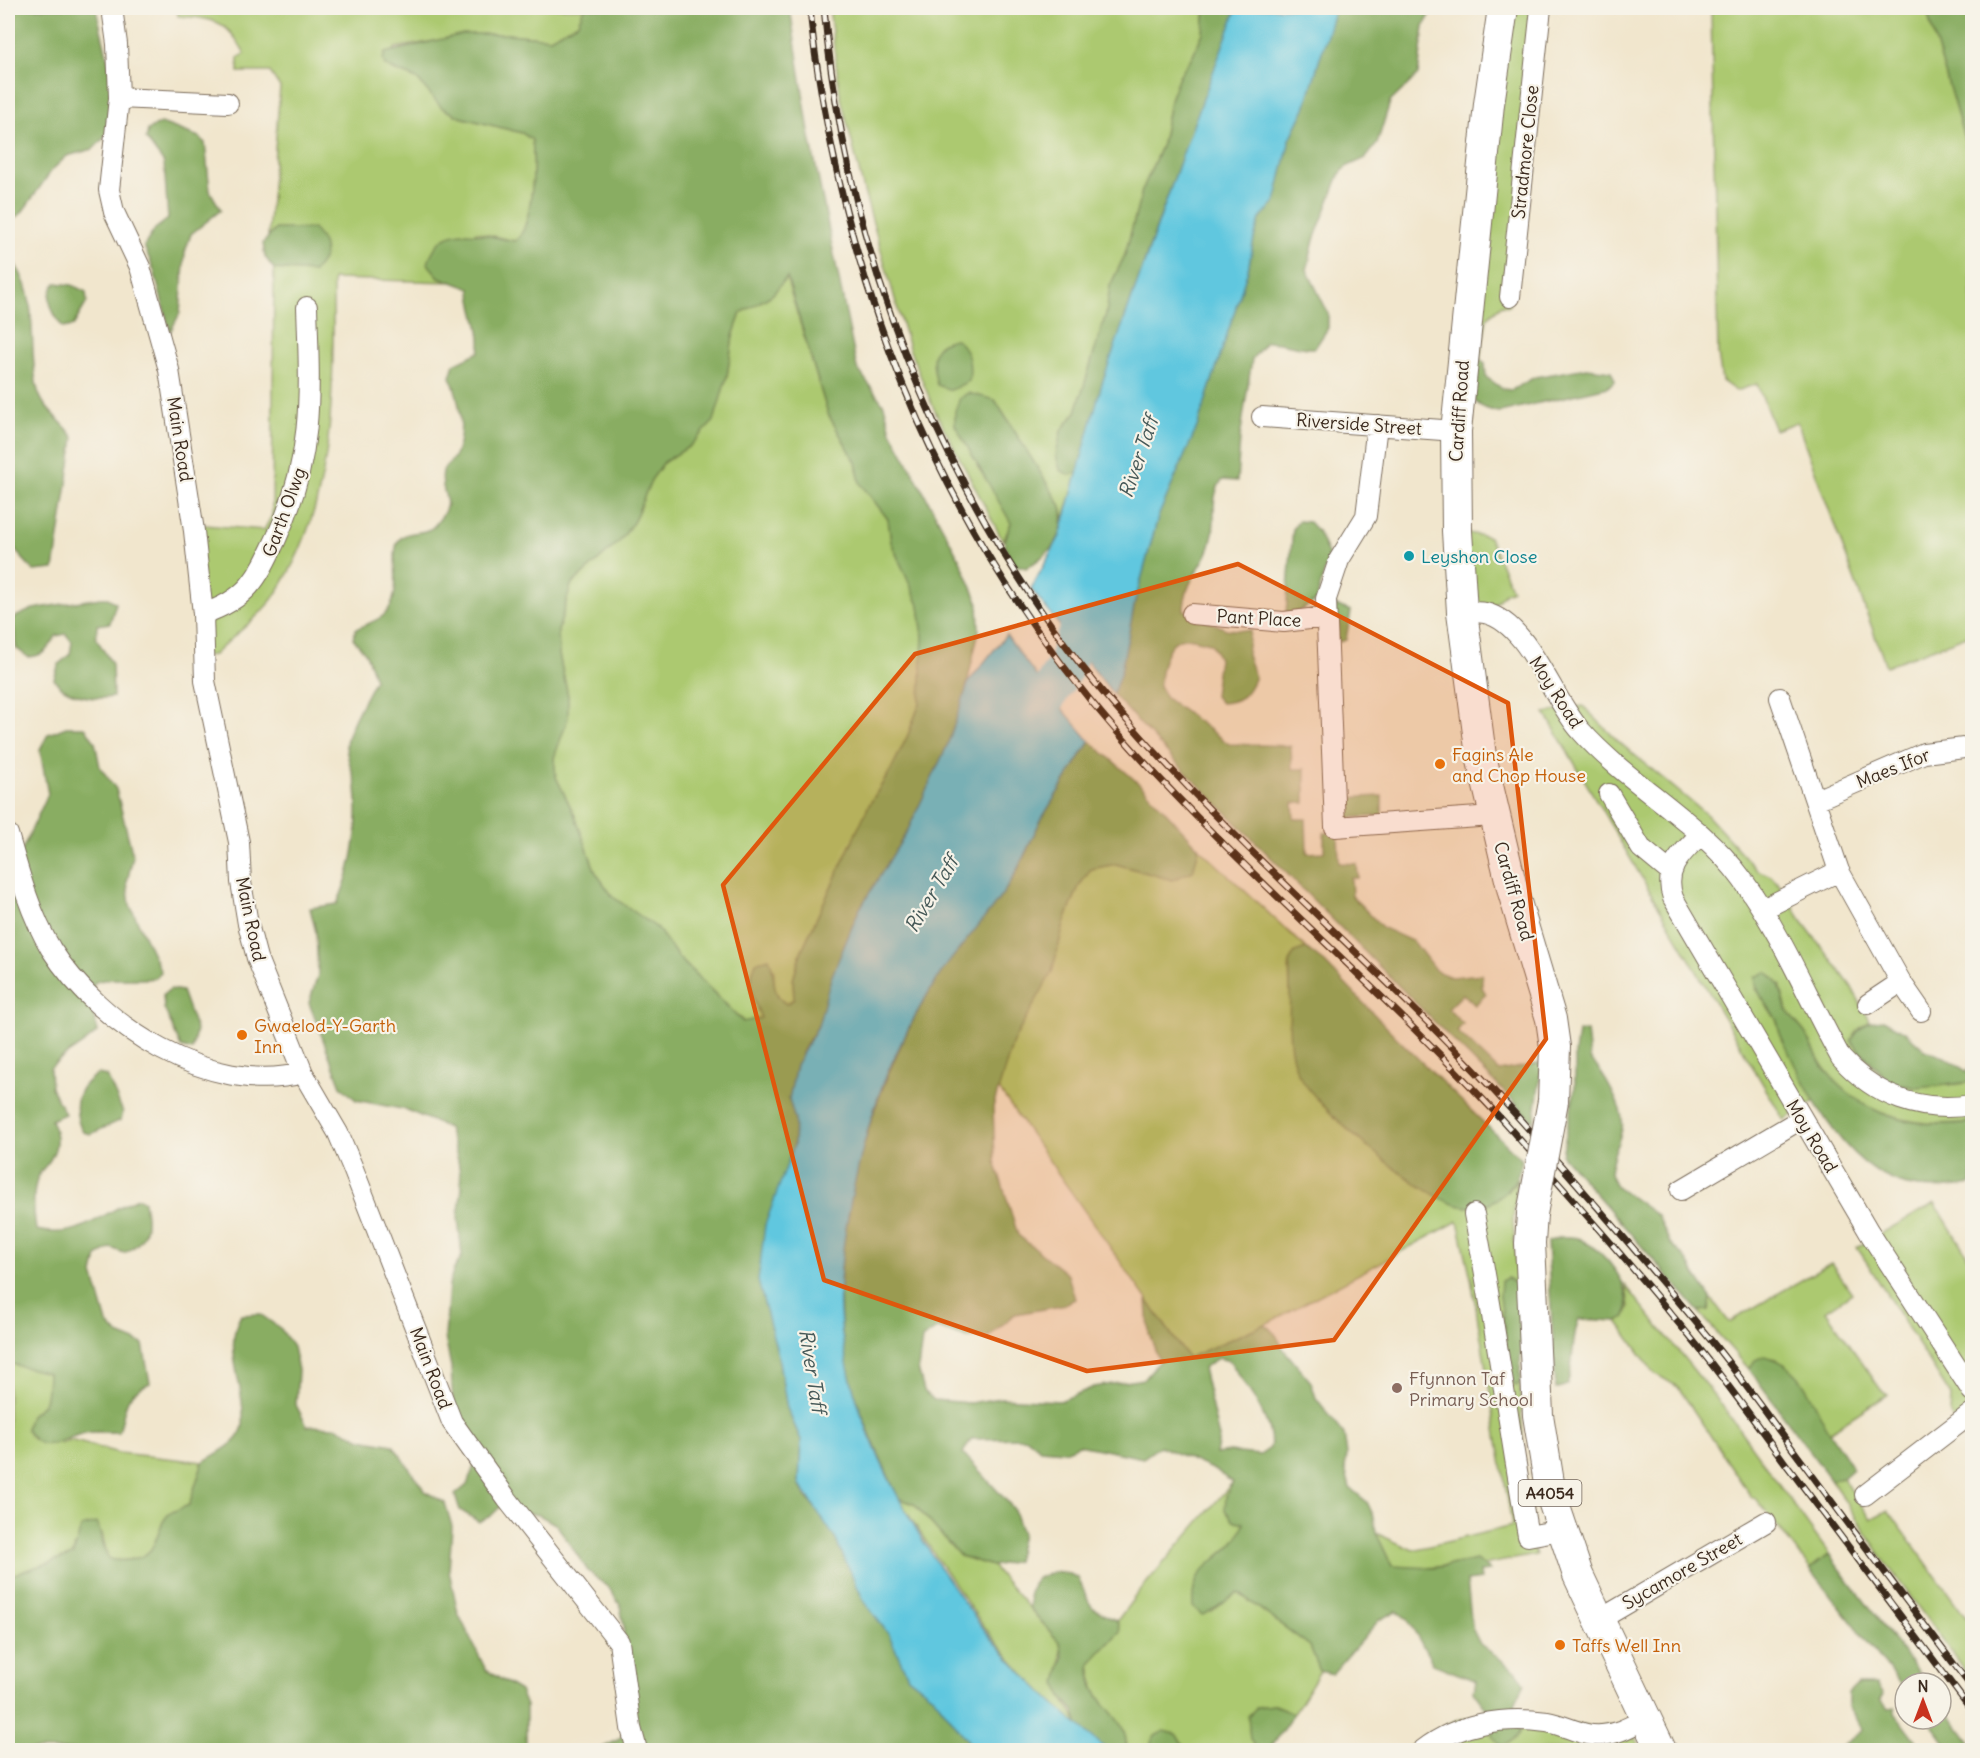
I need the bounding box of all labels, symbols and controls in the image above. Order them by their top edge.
street label: Stradmore Close [1507,84,1543,220]
street label: Cardiff Road [1444,359,1474,463]
street label: Main Road [162,395,198,484]
street label: Riverside Street [1295,408,1423,440]
water label: River Taff [1112,409,1165,501]
street label: Garth Olwg [257,464,311,560]
place label: Leyshon Close [1421,545,1537,568]
marker: Leyshon Close [1402,549,1416,563]
street label: Pant Place [1216,604,1302,632]
street label: Moy Road [1524,652,1588,733]
place label: Fagins Ale and Chop House [1452,743,1586,787]
street label: Maes Ifor [1853,743,1934,793]
marker: Fagins Ale and Chop House [1433,757,1447,771]
street label: Cardiff Road [1489,839,1539,944]
water label: River Taff [899,848,966,937]
street label: Main Road [231,875,271,964]
place label: Gwaelod-Y-Garth Inn [254,1014,396,1058]
marker: Gwaelod-Y-Garth Inn [235,1028,249,1042]
street label: Moy Road [1781,1095,1843,1177]
street label: Main Road [405,1324,457,1413]
water label: River Taff [794,1327,833,1419]
place label: Ffynnon Taf Primary School [1409,1367,1533,1411]
marker: Ffynnon Taf Primary School [1390,1381,1404,1395]
road number: A4054 [1518,1480,1582,1506]
street label: Sycamore Street [1618,1527,1746,1615]
place label: Taffs Well Inn [1572,1634,1681,1657]
marker: Taffs Well Inn [1553,1638,1567,1652]
north arrow [1893,1671,1953,1731]
text: N [1917,1676,1929,1696]

